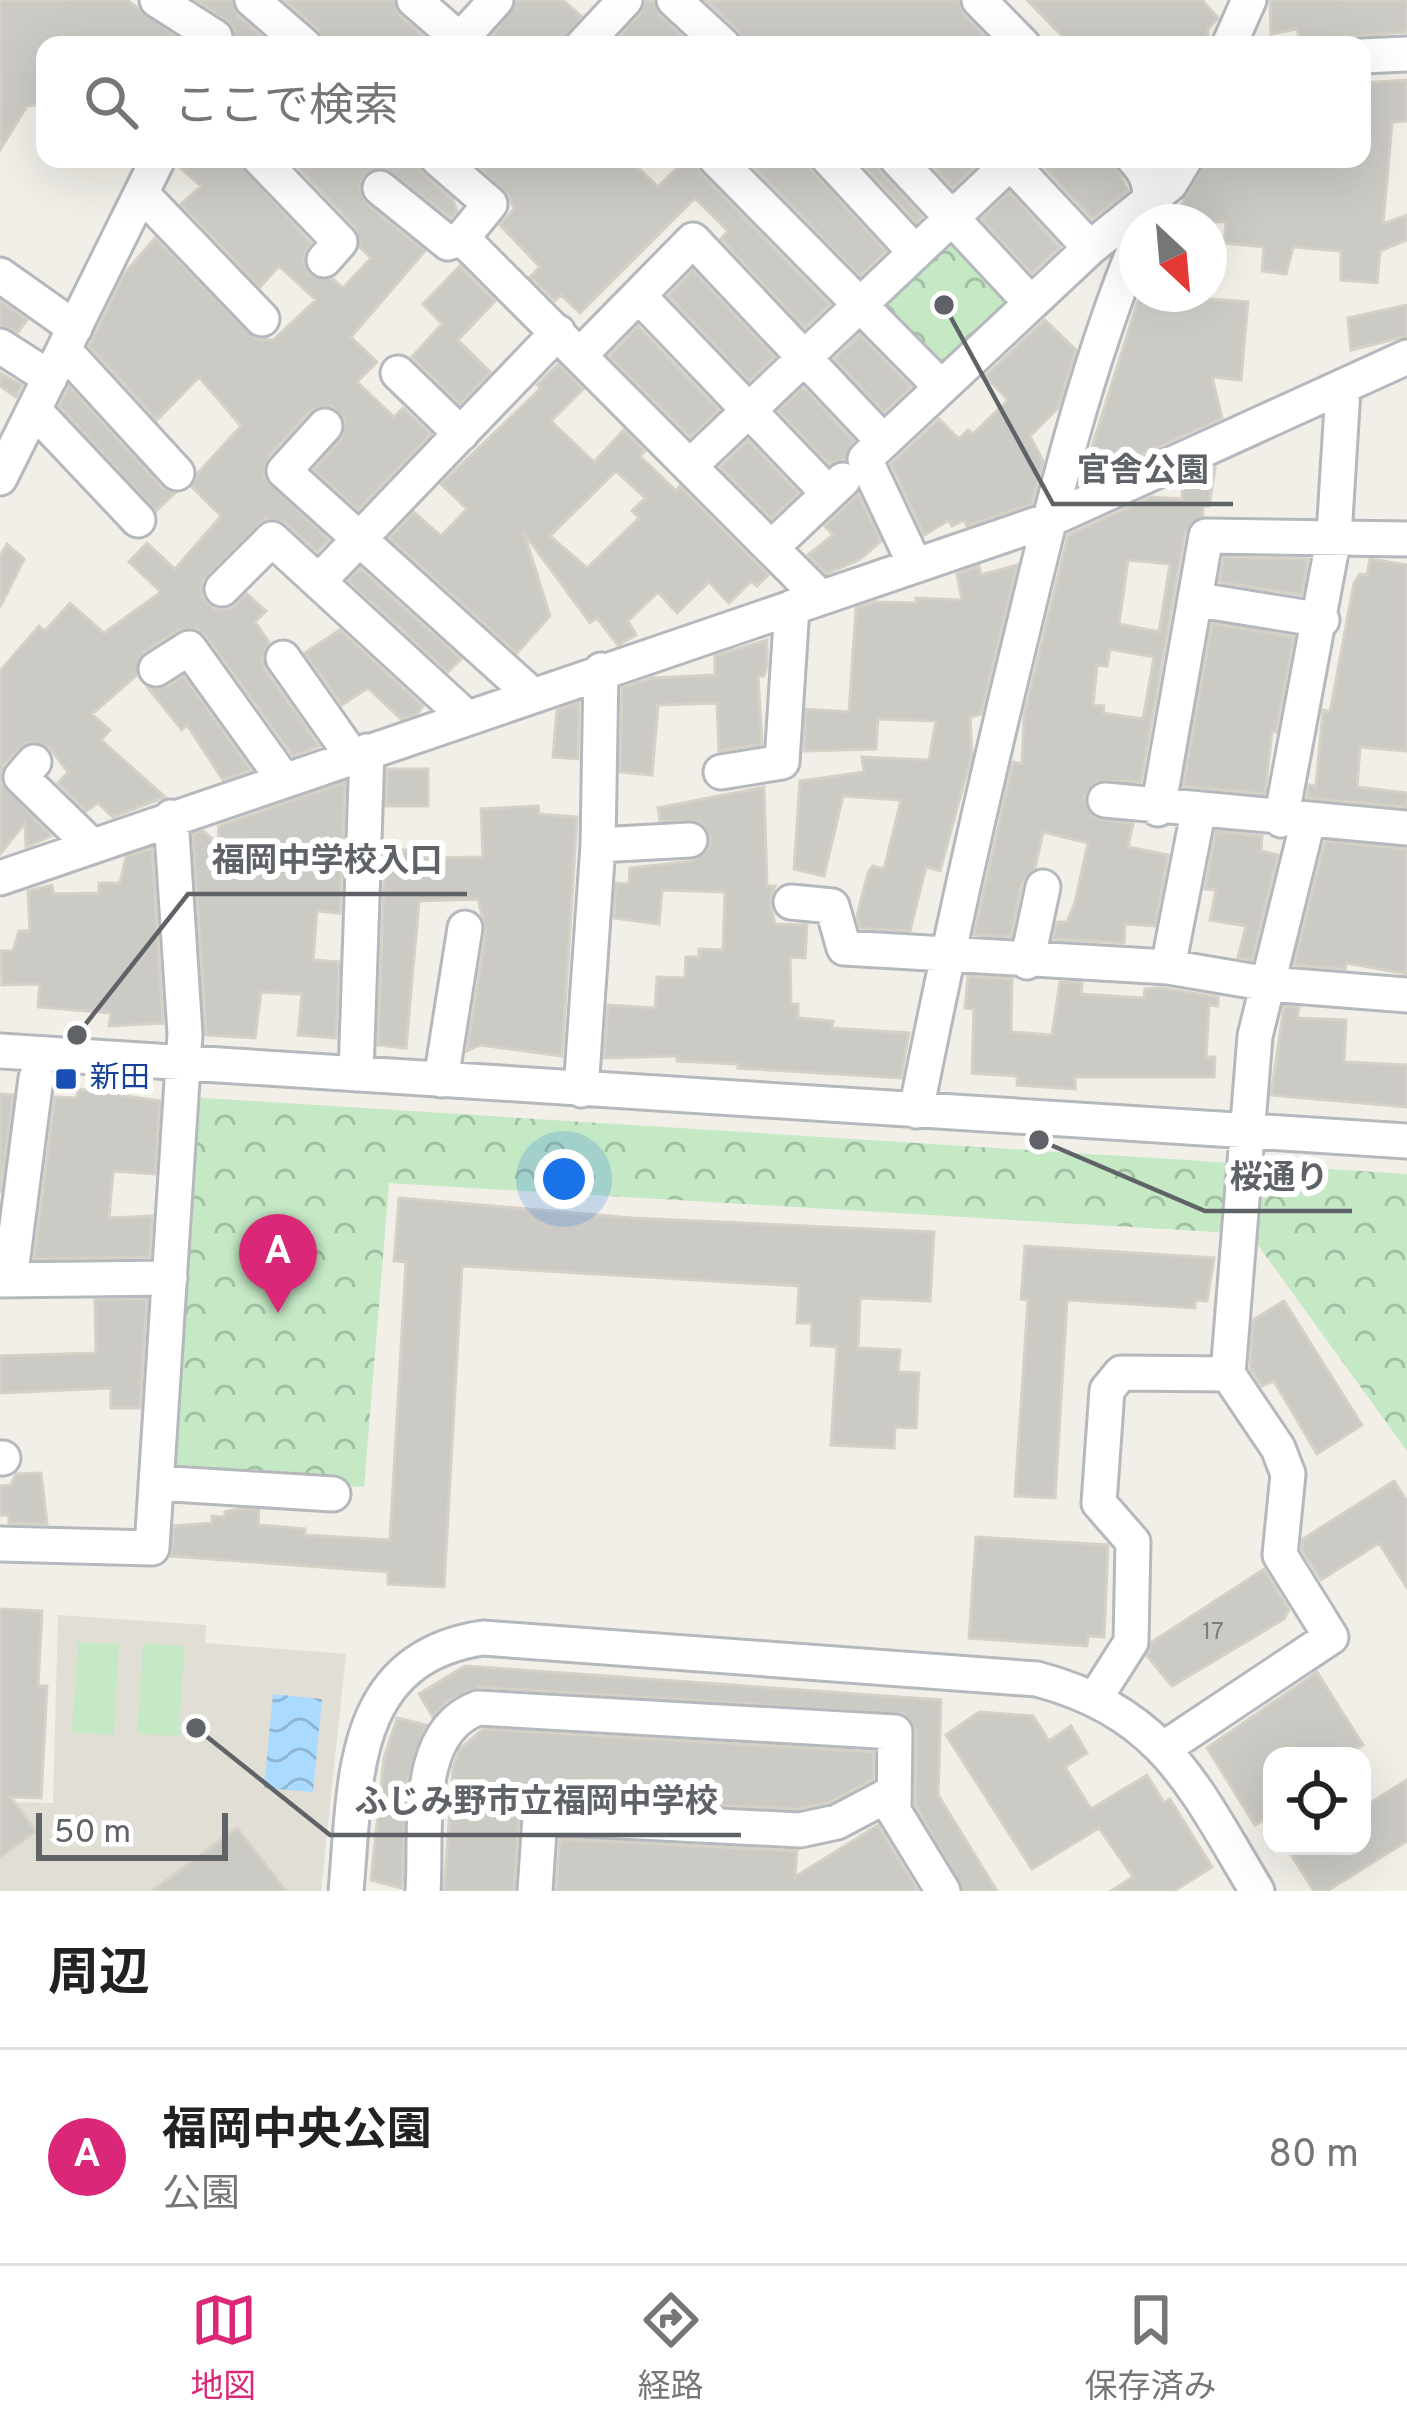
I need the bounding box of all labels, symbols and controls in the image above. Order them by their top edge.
search box [36,36,1371,168]
icon: search [78,69,144,135]
text: ここで検索 [174,80,399,137]
north arrow [1119,204,1227,312]
callout: 官舎公園 [1053,435,1233,504]
text: 官舎公園 [1077,452,1209,494]
callout: 福岡中学校入口 [188,825,467,894]
text: 福岡中学校入口 [212,842,443,884]
place label: 新田 [90,1061,150,1098]
marker: 新田 [53,1066,79,1092]
callout: 桜通り [1205,1142,1352,1211]
your location [534,1149,594,1209]
text: 桜通り [1230,1159,1329,1201]
pin: A [239,1214,317,1313]
house number: 17 [1202,1618,1224,1648]
map controls [1263,1747,1371,1855]
button: locate [1263,1747,1371,1855]
callout: ふじみ野市立福岡中学校 [330,1766,741,1835]
text: ふじみ野市立福岡中学校 [355,1783,718,1825]
scale bar [36,1807,228,1860]
text: 50 m [54,1813,131,1855]
text: 周辺 [48,1944,150,2009]
text: 福岡中央公園 [162,2104,432,2161]
text: A [73,2132,101,2181]
text: 80 m [1268,2132,1359,2181]
text: 公園 [162,2172,240,2221]
tab: 地図 [191,2287,257,2410]
tab: 経路 [638,2287,704,2410]
tab: 保存済み [1085,2287,1217,2410]

